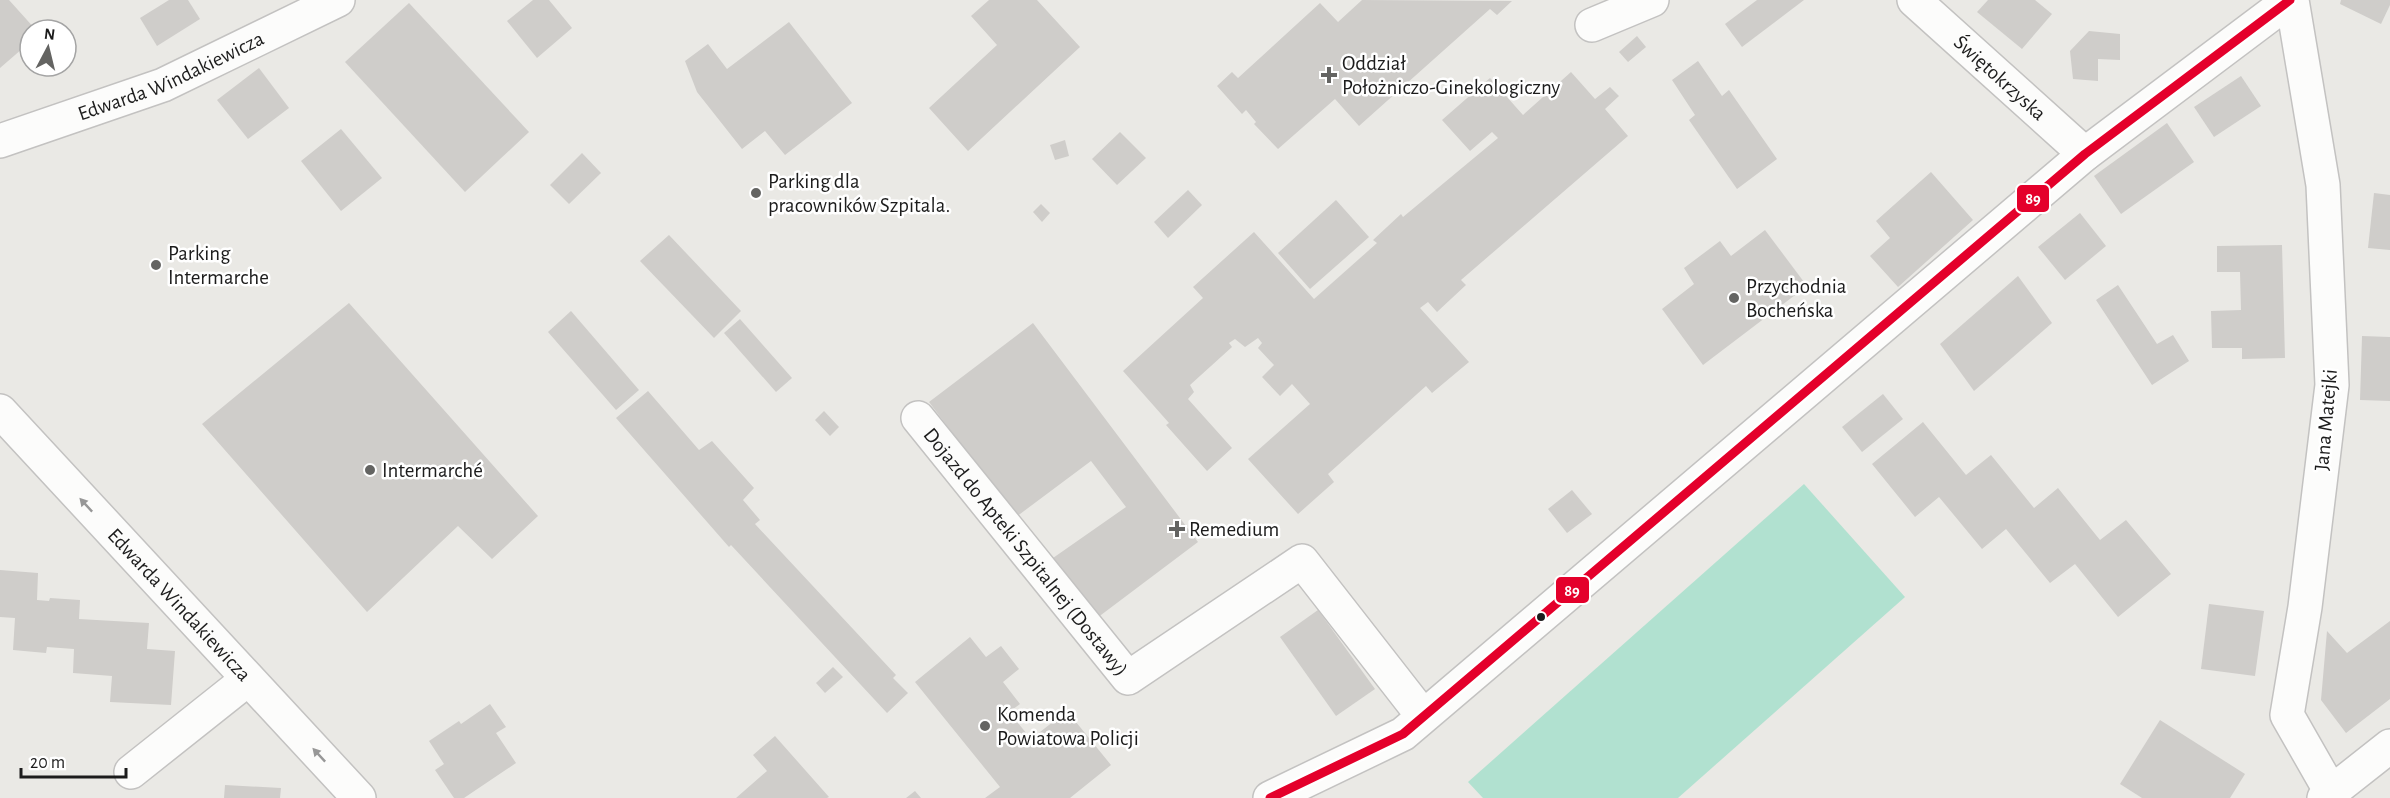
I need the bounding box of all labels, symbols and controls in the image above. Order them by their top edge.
north arrow [18,18,78,78]
text: N [43,25,56,43]
street label: Edwarda Windakiewicza [75,27,267,124]
street label: Świętokrzyska [1950,29,2050,124]
place label: Oddział Położniczo-Ginekologiczny [1342,53,1560,98]
marker: Oddział Położniczo-Ginekologiczny [1320,66,1338,84]
place label: Parking dla pracowników Szpitala. [768,171,950,216]
line badge: 89 [2016,184,2050,213]
marker: Parking dla pracowników Szpitala. [749,186,763,200]
text: 89 [2025,191,2041,207]
place label: Parking Intermarche [168,243,269,288]
marker: Parking Intermarche [149,258,163,272]
place label: Przychodnia Bocheńska [1746,276,1847,321]
marker: Przychodnia Bocheńska [1727,291,1741,305]
street label: Jana Matejki [2311,368,2341,472]
street label: Dojazd do Apteki Szpitalnej (Dostawy) [920,424,1132,680]
place label: Intermarché [382,460,483,481]
marker: Intermarché [363,463,377,477]
one-way arrow [79,497,93,512]
place label: Remedium [1189,519,1279,540]
marker: Remedium [1170,522,1184,536]
street label: Edwarda Windakiewicza [104,524,255,685]
line badge: 89 [1555,576,1590,604]
text: 89 [1564,583,1580,599]
unlabelled marker [1535,611,1547,623]
place label: Komenda Powiatowa Policji [997,704,1139,749]
marker: Komenda Powiatowa Policji [978,719,992,733]
scale bar [21,741,126,779]
one-way arrow [313,748,326,763]
text: 20 m [30,754,65,772]

